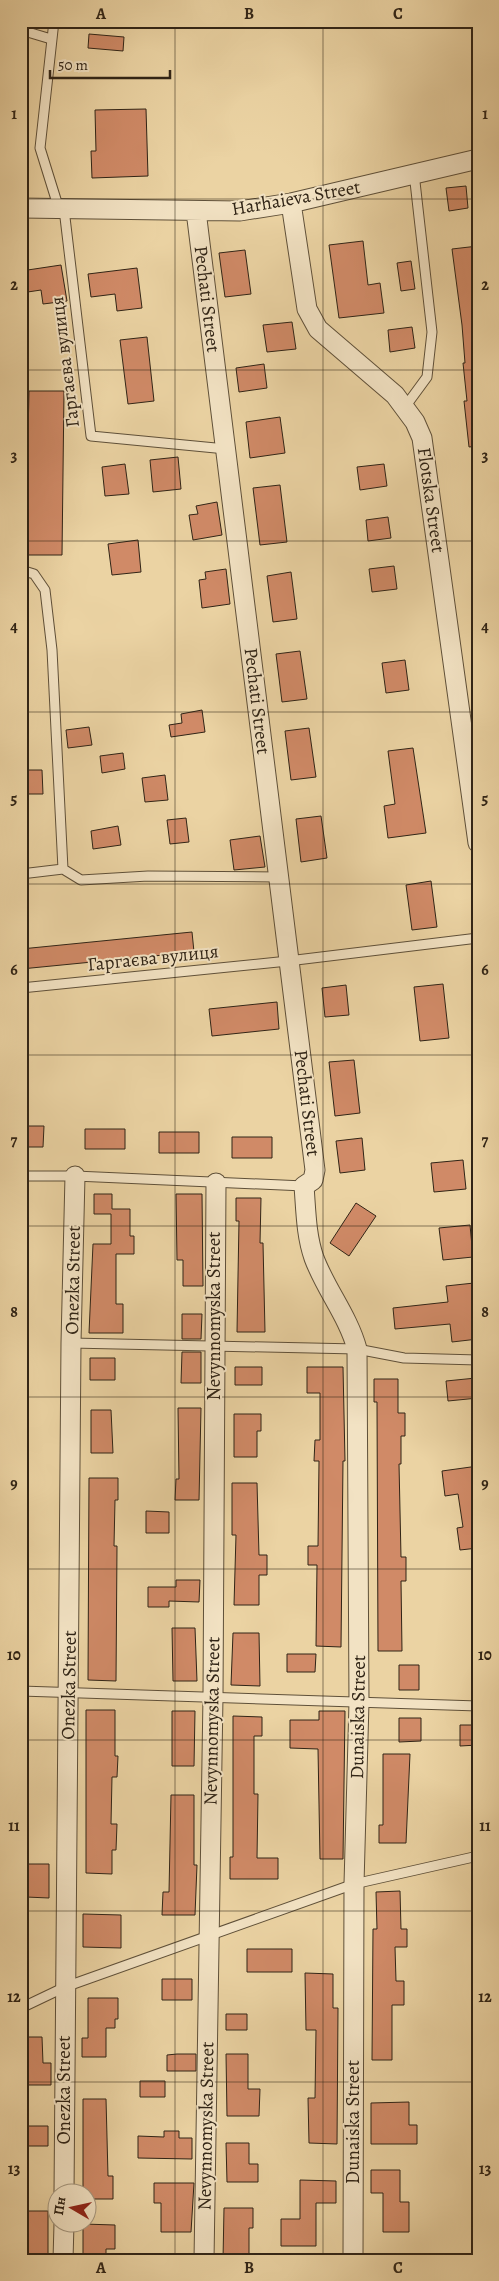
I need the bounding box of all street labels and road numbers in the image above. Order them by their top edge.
street label: Harhaieva Street [230,174,362,222]
street label: Pechati Street [188,244,226,354]
street label: Гаргаєва вулиця [44,295,86,429]
street label: Flotska Street [411,446,451,554]
street label: Pechati Street [238,646,276,756]
street label: Гаргаєва вулиця [86,938,220,978]
street label: Pechati Street [288,1048,326,1158]
street label: Onezka Street [59,1225,87,1335]
street label: Nevynnomyska Street [201,1232,227,1400]
street label: Onezka Street [55,1630,83,1740]
street label: Nevynnomyska Street [198,1636,226,1806]
street label: Dunaiska Street [344,1655,372,1779]
street label: Onezka Street [51,2035,77,2145]
street label: Nevynnomyska Street [192,2041,220,2211]
street label: Dunaiska Street [340,2060,366,2184]

